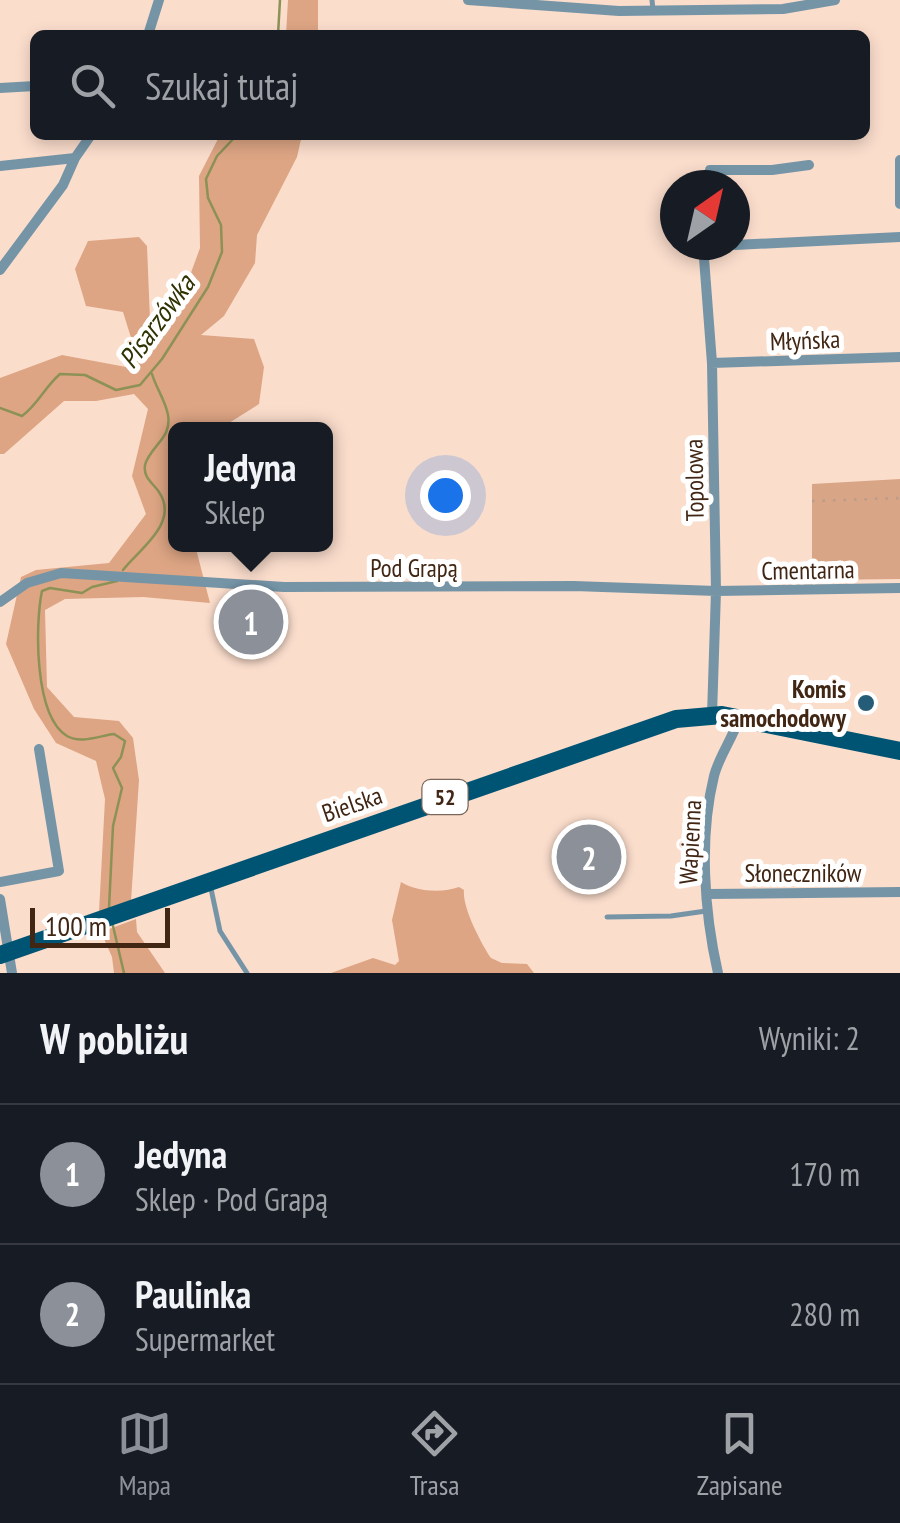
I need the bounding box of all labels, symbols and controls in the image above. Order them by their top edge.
search box [30,30,870,140]
icon: search [65,58,120,113]
text: Szukaj tutaj [145,61,298,110]
north arrow [660,170,750,260]
water label: Pisarzówka [110,265,204,375]
street label: Młyńska [769,323,841,357]
popup [168,422,333,552]
street label: Topolowa [677,439,711,521]
text: Jedyna [204,442,297,491]
your location [420,470,471,521]
text: Sklep [204,491,265,533]
street label: Pod Grapą [370,552,458,584]
street label: Cmentarna [761,553,855,587]
pin: 1 [218,584,284,660]
place label: Komis samochodowy [720,673,847,734]
marker: Komis samochodowy [855,692,877,714]
street label: Bielska [318,779,386,829]
road number: 52 [422,780,468,814]
street label: Wapienna [672,799,708,885]
pin: 2 [556,820,622,894]
street label: Słoneczników [744,857,862,889]
scale bar [30,903,170,948]
text: 100 m [45,907,107,944]
text: W pobliżu [40,1011,188,1066]
text: Wyniki: 2 [759,1017,860,1059]
text: Jedyna [135,1129,227,1178]
text: 1 [65,1153,80,1195]
text: 170 m [789,1153,860,1195]
text: Sklep · Pod Grapą [135,1178,328,1220]
text: Paulinka [135,1269,251,1318]
text: 2 [65,1293,80,1335]
text: 280 m [789,1293,860,1335]
text: Supermarket [135,1318,275,1360]
tab: Mapa [117,1406,172,1503]
tab: Trasa [407,1406,462,1503]
tab: Zapisane [697,1406,783,1503]

